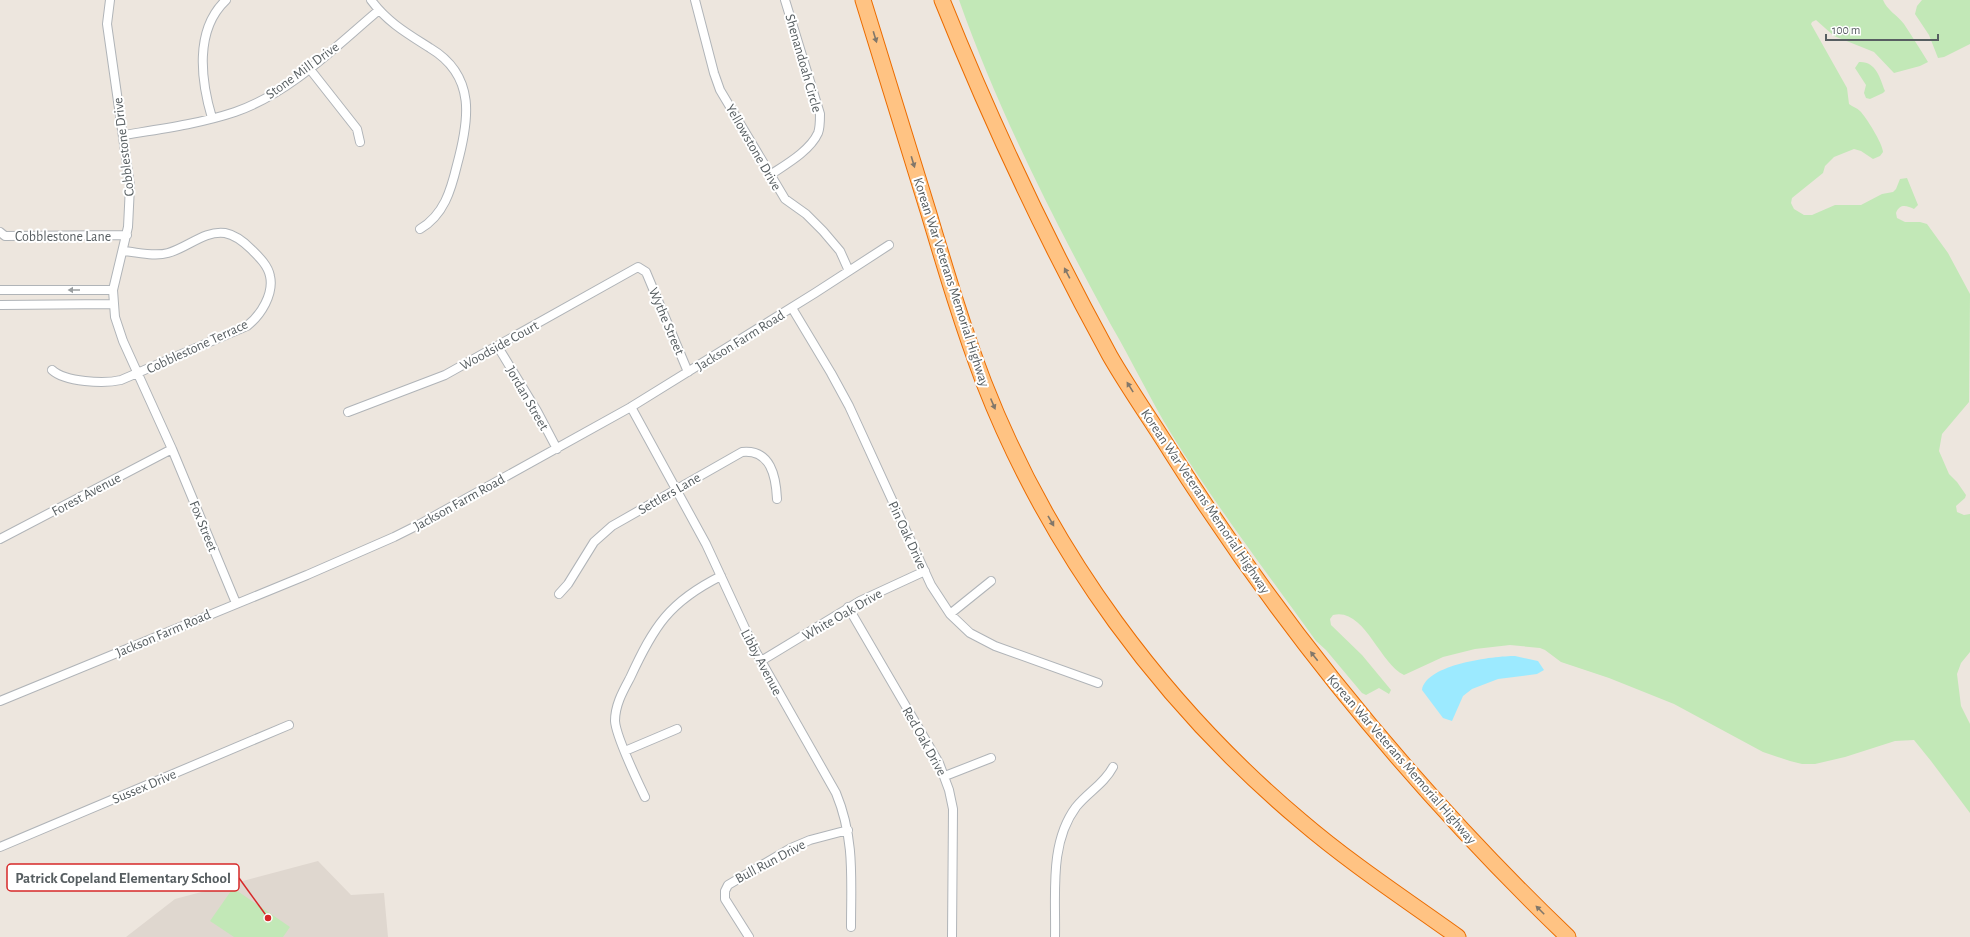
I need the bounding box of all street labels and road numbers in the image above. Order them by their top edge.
street label: Shenandoah Circle [782,12,824,114]
street label: Stone Mill Drive [264,40,342,102]
street label: Cobblestone Drive [111,97,137,197]
street label: Yellowstone Drive [723,102,784,193]
street label: Korean War Veterans Memorial Highway [911,176,992,389]
street label: Cobblestone Lane [15,230,111,244]
street label: Wythe Street [646,286,687,358]
street label: Jackson Farm Road [694,308,787,374]
street label: Cobblestone Terrace [145,317,250,376]
street label: Woodside Court [458,318,542,373]
street label: Jordan Street [503,364,551,433]
street label: Korean War Veterans Memorial Highway [1138,407,1272,596]
street label: Settlers Lane [636,470,703,517]
street label: Forest Avenue [50,471,123,519]
street label: Jackson Farm Road [412,472,507,534]
street label: Fox Street [187,499,220,554]
street label: Pin Oak Drive [885,499,929,572]
street label: White Oak Drive [800,586,885,643]
street label: Jackson Farm Road [114,608,213,660]
street label: Libby Avenue [738,627,784,698]
street label: Korean War Veterans Memorial Highway [1324,672,1478,847]
street label: Red Oak Drive [899,705,949,778]
street label: Sussex Drive [110,767,178,807]
street label: Bull Run Drive [733,838,808,886]

